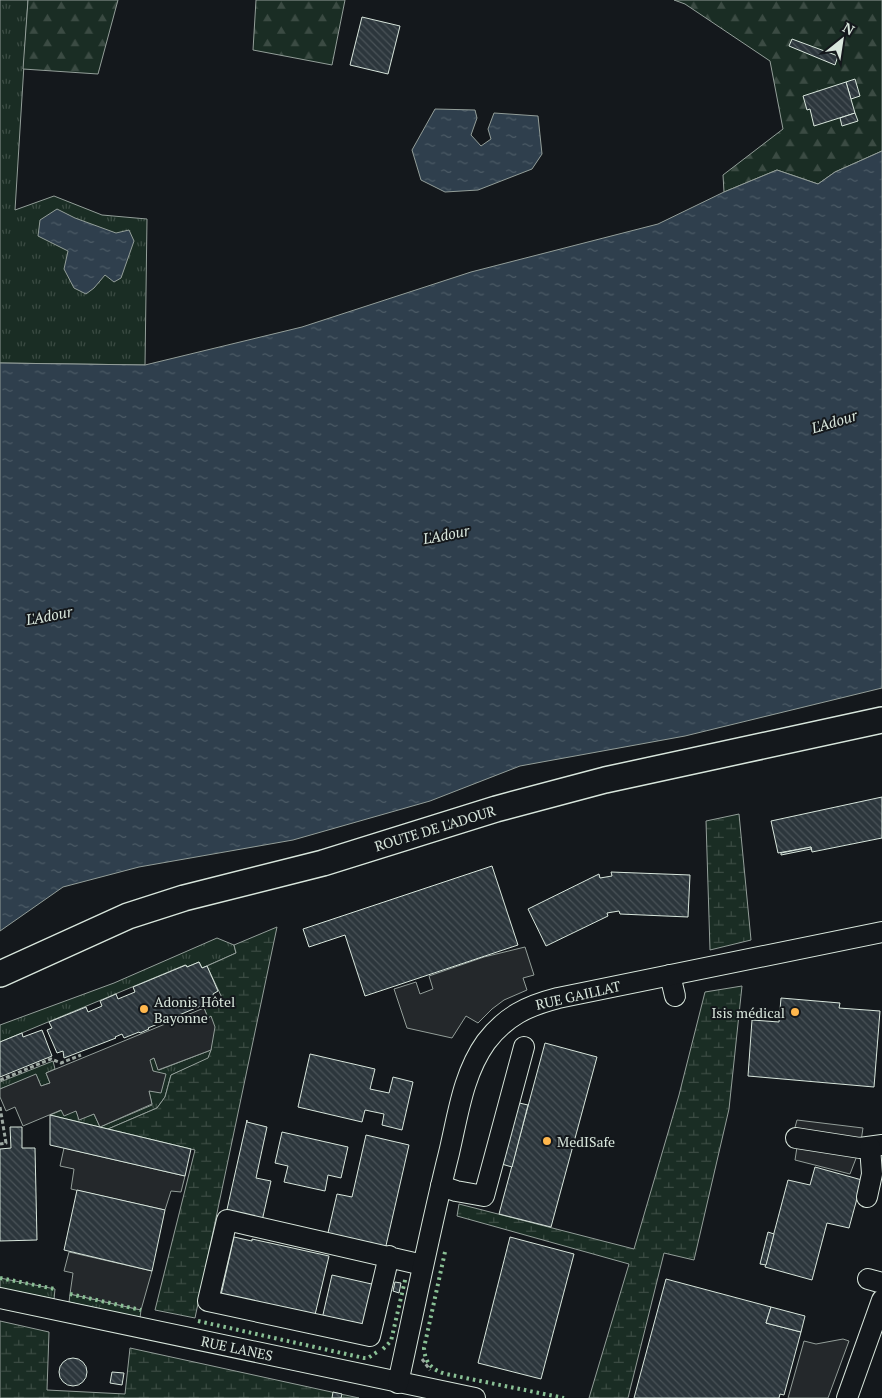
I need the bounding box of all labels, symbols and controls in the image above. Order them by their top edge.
north arrow [817,15,867,65]
text: N [839,17,858,39]
water label: L'Adour [808,404,861,438]
water label: L'Adour [420,519,472,548]
water label: L'Adour [23,600,75,629]
street label: ROUTE DE L'ADOUR [372,801,498,855]
street label: RUE GAILLAT [534,976,623,1014]
place label: Adonis Hôtel Bayonne [154,992,235,1027]
marker: Adonis Hôtel Bayonne [138,1003,150,1015]
place label: Isis médical [711,1003,785,1022]
marker: Isis médical [789,1006,801,1018]
place label: MedISafe [557,1132,615,1151]
marker: MedISafe [541,1135,553,1147]
street label: RUE LANES [199,1331,275,1365]

